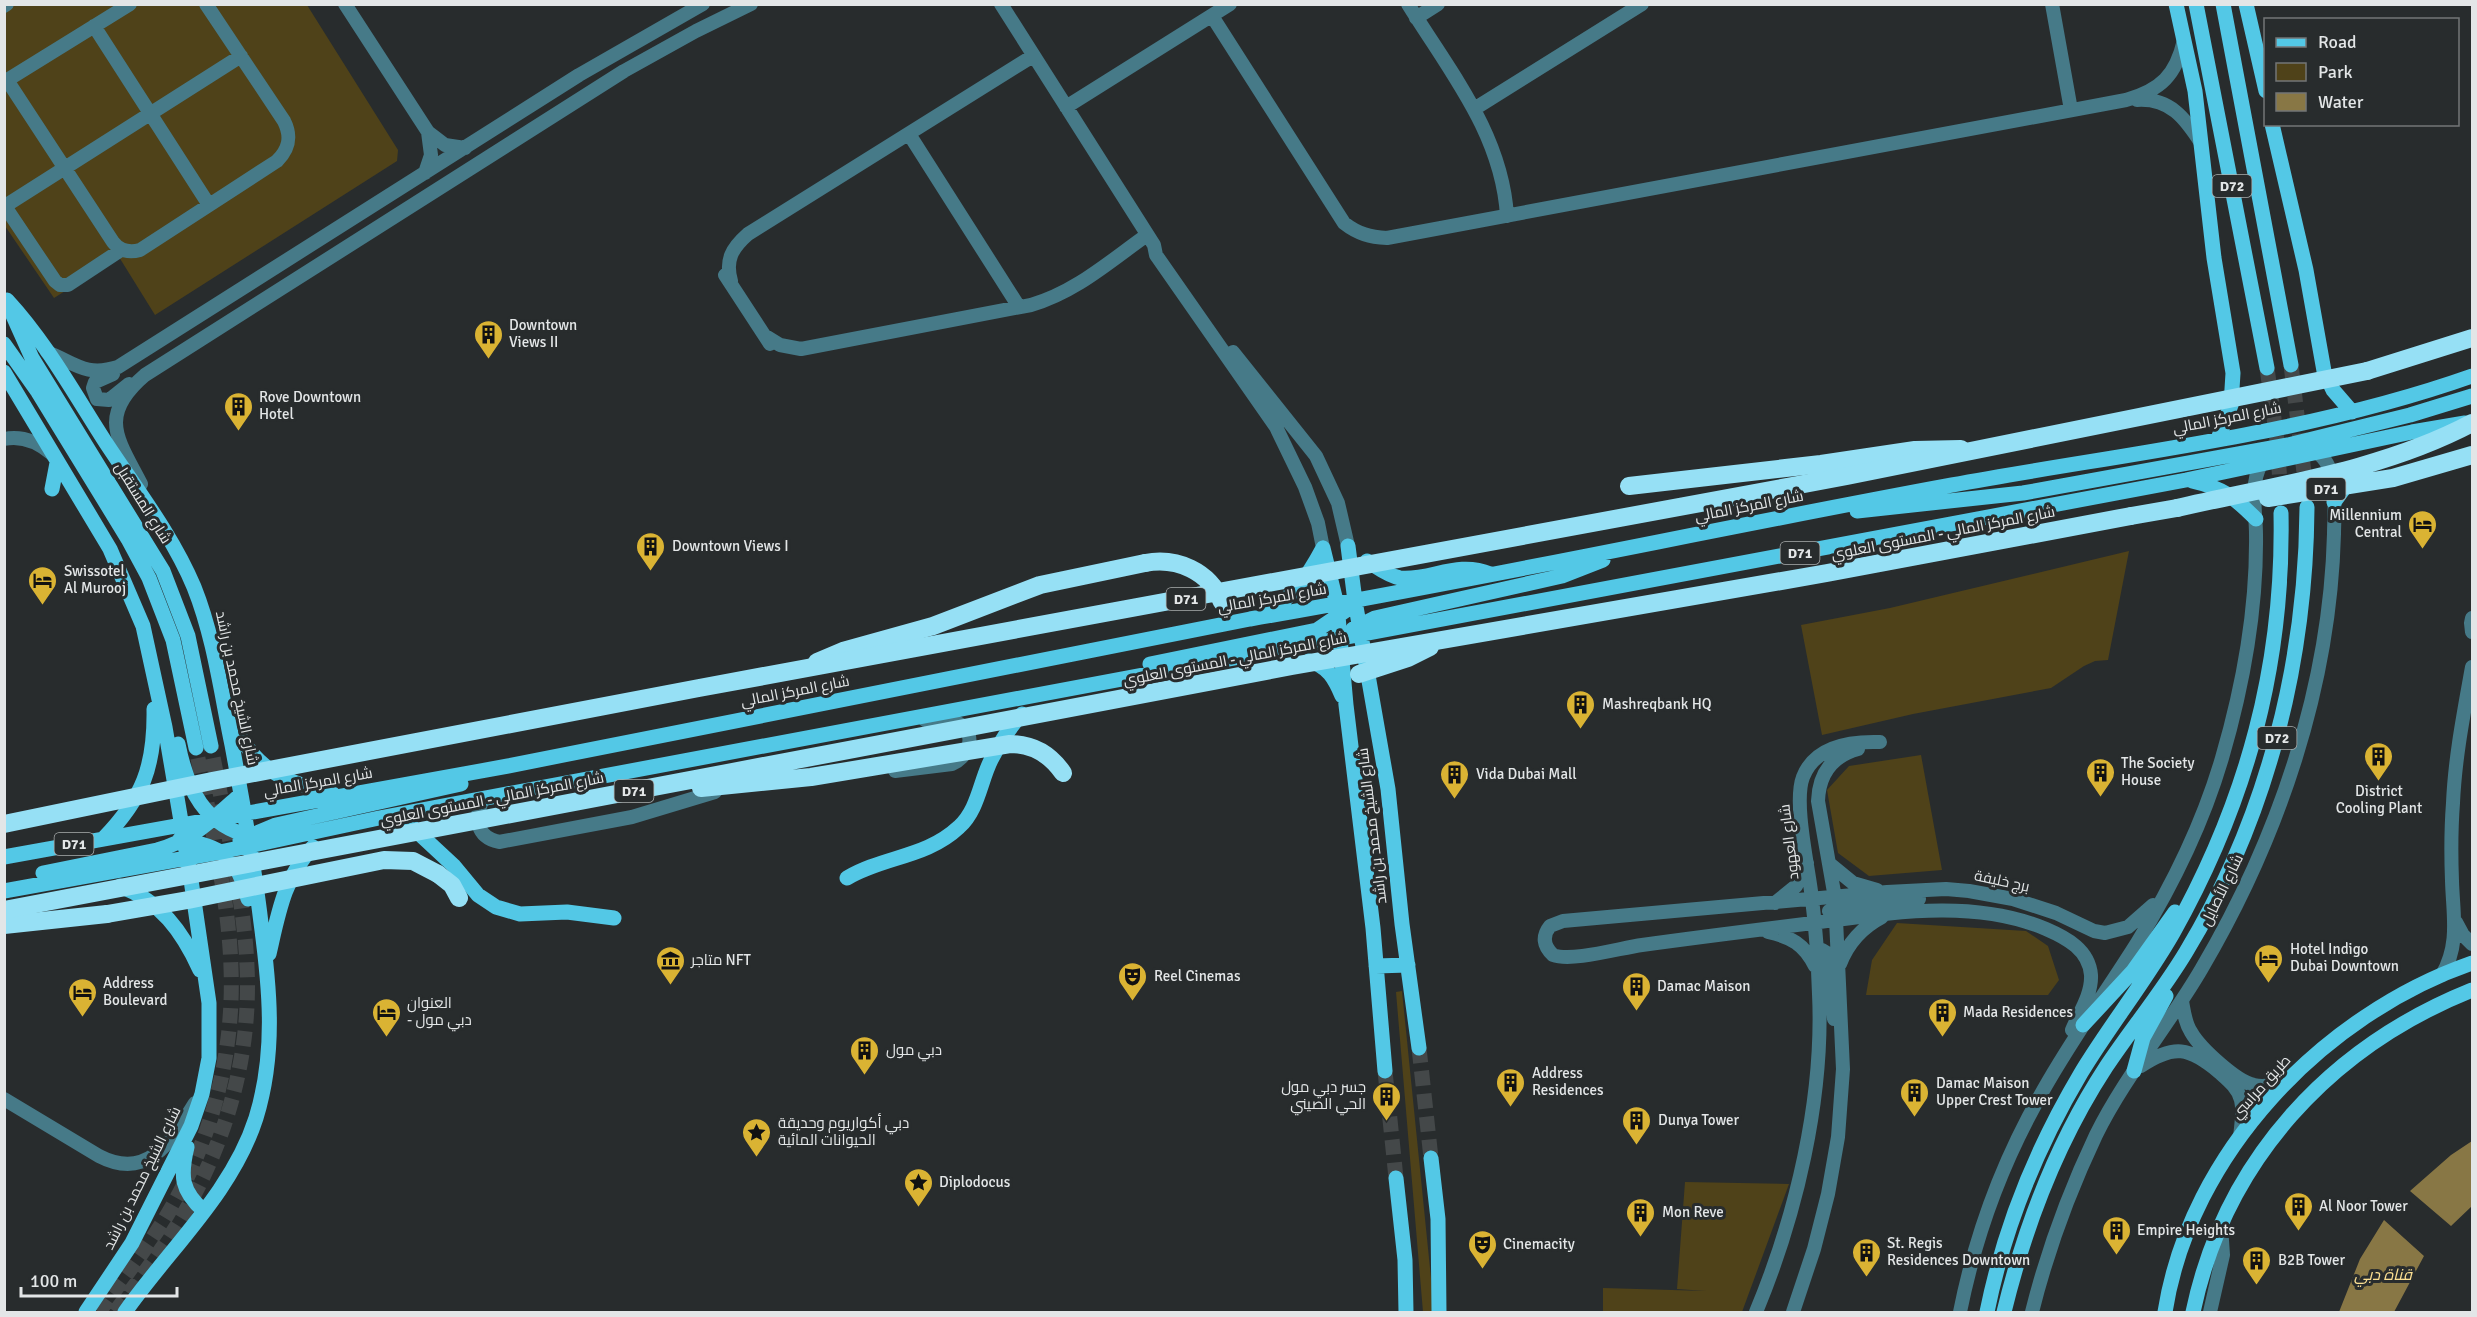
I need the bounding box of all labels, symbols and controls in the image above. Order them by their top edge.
legend [2264,18,2459,126]
text: Road [2318,31,2357,53]
text: Park [2318,61,2353,83]
text: Water [2318,91,2364,113]
road number: D72 [2212,175,2252,197]
place label: Downtown Views II [509,316,577,351]
building icon: Downtown Views II [472,318,504,360]
place label: Rove Downtown Hotel [259,388,361,423]
building icon: Rove Downtown Hotel [222,390,254,432]
street label: شارع المركز المالي [2171,399,2283,440]
street label: شارع المستقبل [109,459,175,548]
road number: D71 [2306,478,2346,500]
street label: شارع المركز المالي [1693,487,1805,528]
street label: شارع المركز المالي - المستوى العلوي [1830,502,2057,566]
place label: Millennium Central [2329,506,2402,541]
hotel icon: Millennium Central [2407,508,2439,550]
building icon: Downtown Views I [635,530,667,572]
place label: Downtown Views I [672,537,789,555]
road number: D71 [1780,542,1820,564]
place label: Swissotel Al Murooj [64,562,126,597]
hotel icon: Swissotel Al Murooj [27,564,59,606]
street label: شارع المركز المالي [1216,580,1328,619]
road number: D71 [1166,588,1206,610]
street label: شارع الشيخ محمد بن راشد [210,609,262,767]
street label: شارع المركز المالي - المستوى العلوي [1122,628,1349,692]
street label: شارع المركز المالي [739,672,851,713]
building icon: Mashreqbank HQ [1565,688,1597,730]
place label: Mashreqbank HQ [1602,695,1712,713]
road number: D72 [2258,727,2296,749]
building icon: District Cooling Plant [2363,740,2395,782]
street label: شارع الشيخ محمد بن راشد [1354,747,1392,905]
place label: The Society House [2121,754,2195,789]
building icon: The Society House [2084,756,2116,798]
building icon: Vida Dubai Mall [1439,758,1471,800]
street label: شارع المركز المالي [262,764,374,803]
place label: Vida Dubai Mall [1476,765,1577,783]
street label: شارع المركز المالي - المستوى العلوي [379,768,606,832]
road number: D71 [614,780,654,802]
place label: District Cooling Plant [2336,782,2422,817]
street label: شارع العهود [1775,803,1805,881]
road number: D71 [54,833,94,855]
street label: شارع الأصايل [2197,851,2249,930]
street label: برج خليفة [1972,866,2031,898]
place label: Hotel Indigo Dubai Downtown [2290,940,2399,975]
hotel icon: Hotel Indigo Dubai Downtown [2253,942,2285,984]
museum icon: متاجر NFT [654,944,686,986]
place label: متاجر NFT [690,951,752,969]
theatre icon: Reel Cinemas [1117,960,1149,1002]
place label: Reel Cinemas [1154,967,1241,985]
building icon: Damac Maison [1620,970,1652,1012]
place label: Address Boulevard [103,974,167,1009]
hotel icon: Address Boulevard [66,976,98,1018]
place label: Damac Maison [1657,977,1750,995]
place label: العنوان - دبي مول [407,994,472,1032]
hotel icon: العنوان - دبي مول [370,996,402,1038]
building icon: Mada Residences [1926,996,1958,1038]
place label: Mada Residences [1963,1003,2074,1021]
building icon: دبي مول [849,1034,881,1076]
place label: دبي مول [886,1041,942,1062]
street label: طريق مراسي [2228,1051,2297,1125]
place label: Address Residences [1532,1064,1604,1099]
building icon: Address Residences [1495,1066,1527,1108]
place label: Damac Maison Upper Crest Tower [1936,1074,2053,1109]
building icon: Damac Maison Upper Crest Tower [1899,1076,1931,1118]
place label: جسر دبي مول الحي الصيني [1281,1078,1366,1116]
building icon: جسر دبي مول الحي الصيني [1371,1080,1403,1122]
street label: شارع الشيخ محمد بن راشد [100,1104,186,1253]
building icon: Dunya Tower [1621,1104,1653,1146]
place label: Dunya Tower [1658,1111,1740,1129]
place label: دبي أكواريوم وحديقة الحيوانات المائية [778,1113,909,1149]
place icon: دبي أكواريوم وحديقة الحيوانات المائية [741,1116,773,1158]
place icon: Diplodocus [902,1166,934,1208]
place label: Diplodocus [939,1173,1011,1191]
building icon: Al Noor Tower [2282,1190,2314,1232]
building icon: Mon Reve [1625,1196,1657,1238]
place label: Al Noor Tower [2319,1197,2408,1215]
place label: Mon Reve [1662,1203,1724,1221]
building icon: Empire Heights [2100,1214,2132,1256]
place label: Empire Heights [2137,1221,2236,1239]
theatre icon: Cinemacity [1466,1228,1498,1270]
place label: St. Regis Residences Downtown [1887,1234,2030,1269]
place label: Cinemacity [1503,1235,1575,1253]
building icon: St. Regis Residences Downtown [1850,1236,1882,1278]
building icon: B2B Tower [2241,1244,2273,1286]
place label: B2B Tower [2278,1251,2345,1269]
scale bar [21,1260,177,1298]
water label: قناة دبي [2354,1265,2413,1287]
text: 100 m [30,1270,77,1292]

